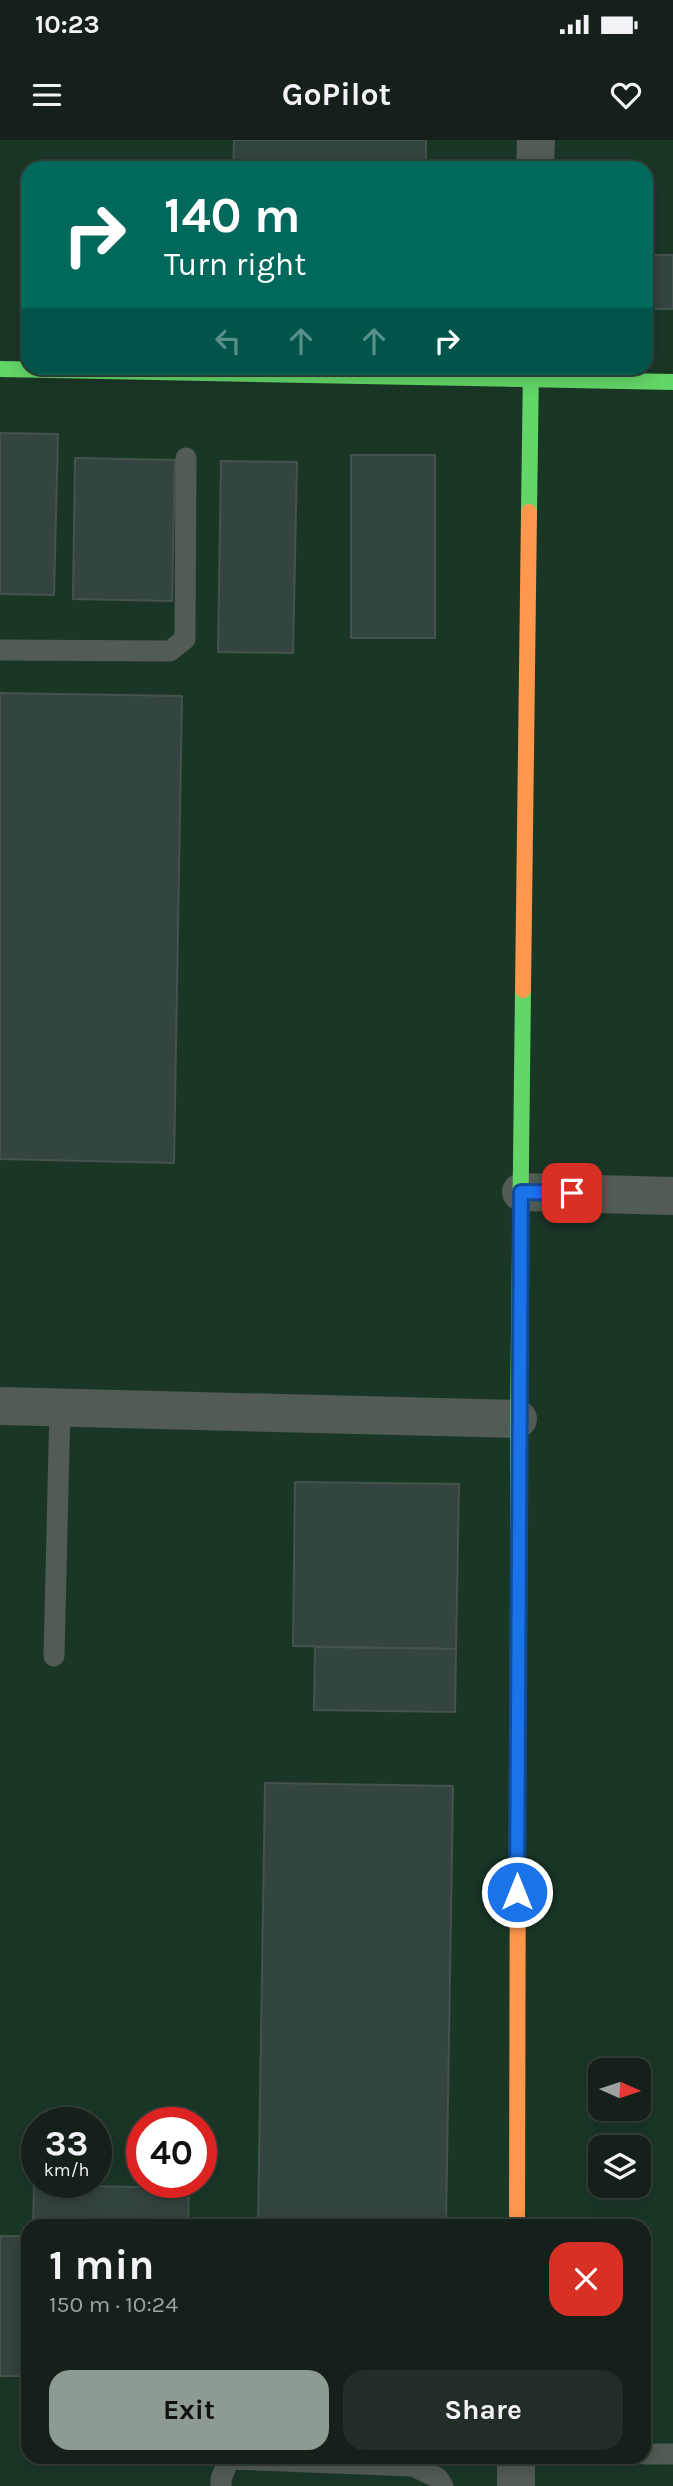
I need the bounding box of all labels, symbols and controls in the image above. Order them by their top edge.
text: 10:23 [35,9,100,40]
icon: menu [28,76,66,114]
text: GoPilot [282,76,391,113]
icon: heart [607,76,645,114]
text: 140 m [164,187,301,244]
icon: right [49,189,140,280]
text: Turn right [164,246,306,283]
icon: left [209,322,247,360]
icon: ahead [282,322,320,360]
icon: ahead [355,322,393,360]
icon: right [428,322,466,360]
pin [542,1163,602,1223]
icon: arrive [553,1174,591,1212]
position arrow [480,1855,554,1929]
north arrow [588,2058,651,2121]
map controls [588,2058,651,2198]
speed limit sign: 40 [126,2107,217,2198]
text: 33 [45,2123,88,2164]
button: layers [588,2135,651,2198]
text: km/h [44,2159,89,2181]
text: 1 min [49,2240,154,2290]
button: close [549,2242,623,2316]
text: 150 m · 10:24 [49,2291,178,2318]
button: Exit [49,2370,329,2450]
button: Share [343,2370,623,2450]

